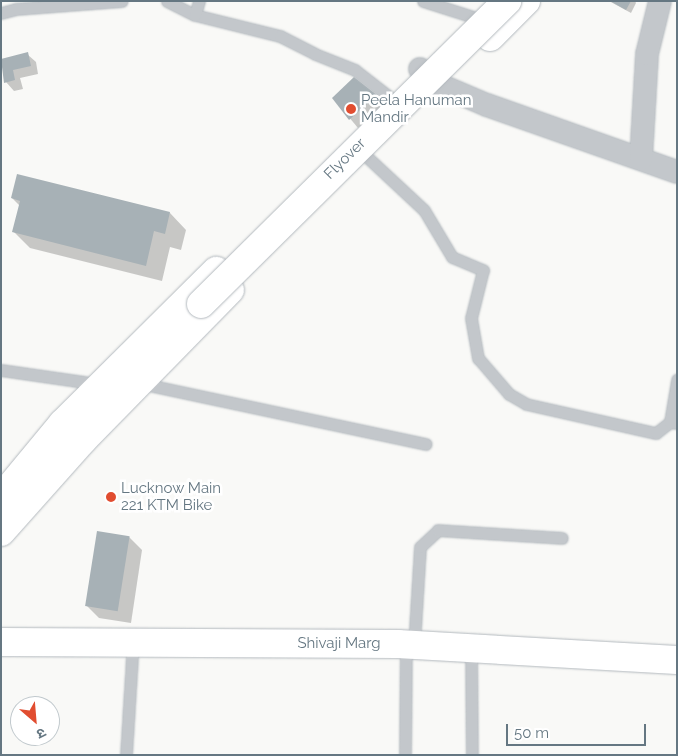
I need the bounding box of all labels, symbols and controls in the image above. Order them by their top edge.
place label: Peela Hanuman Mandir [361,91,471,126]
marker: Peela Hanuman Mandir [345,103,357,115]
street label: Flyover [321,135,369,183]
place label: Lucknow Main 221 KTM Bike [121,479,221,514]
marker: Lucknow Main 221 KTM Bike [105,491,117,503]
street label: Shivaji Marg [297,635,381,653]
north arrow [10,696,60,746]
scale bar [508,714,648,746]
text: उ [34,724,49,742]
text: 50 m [514,724,549,742]

